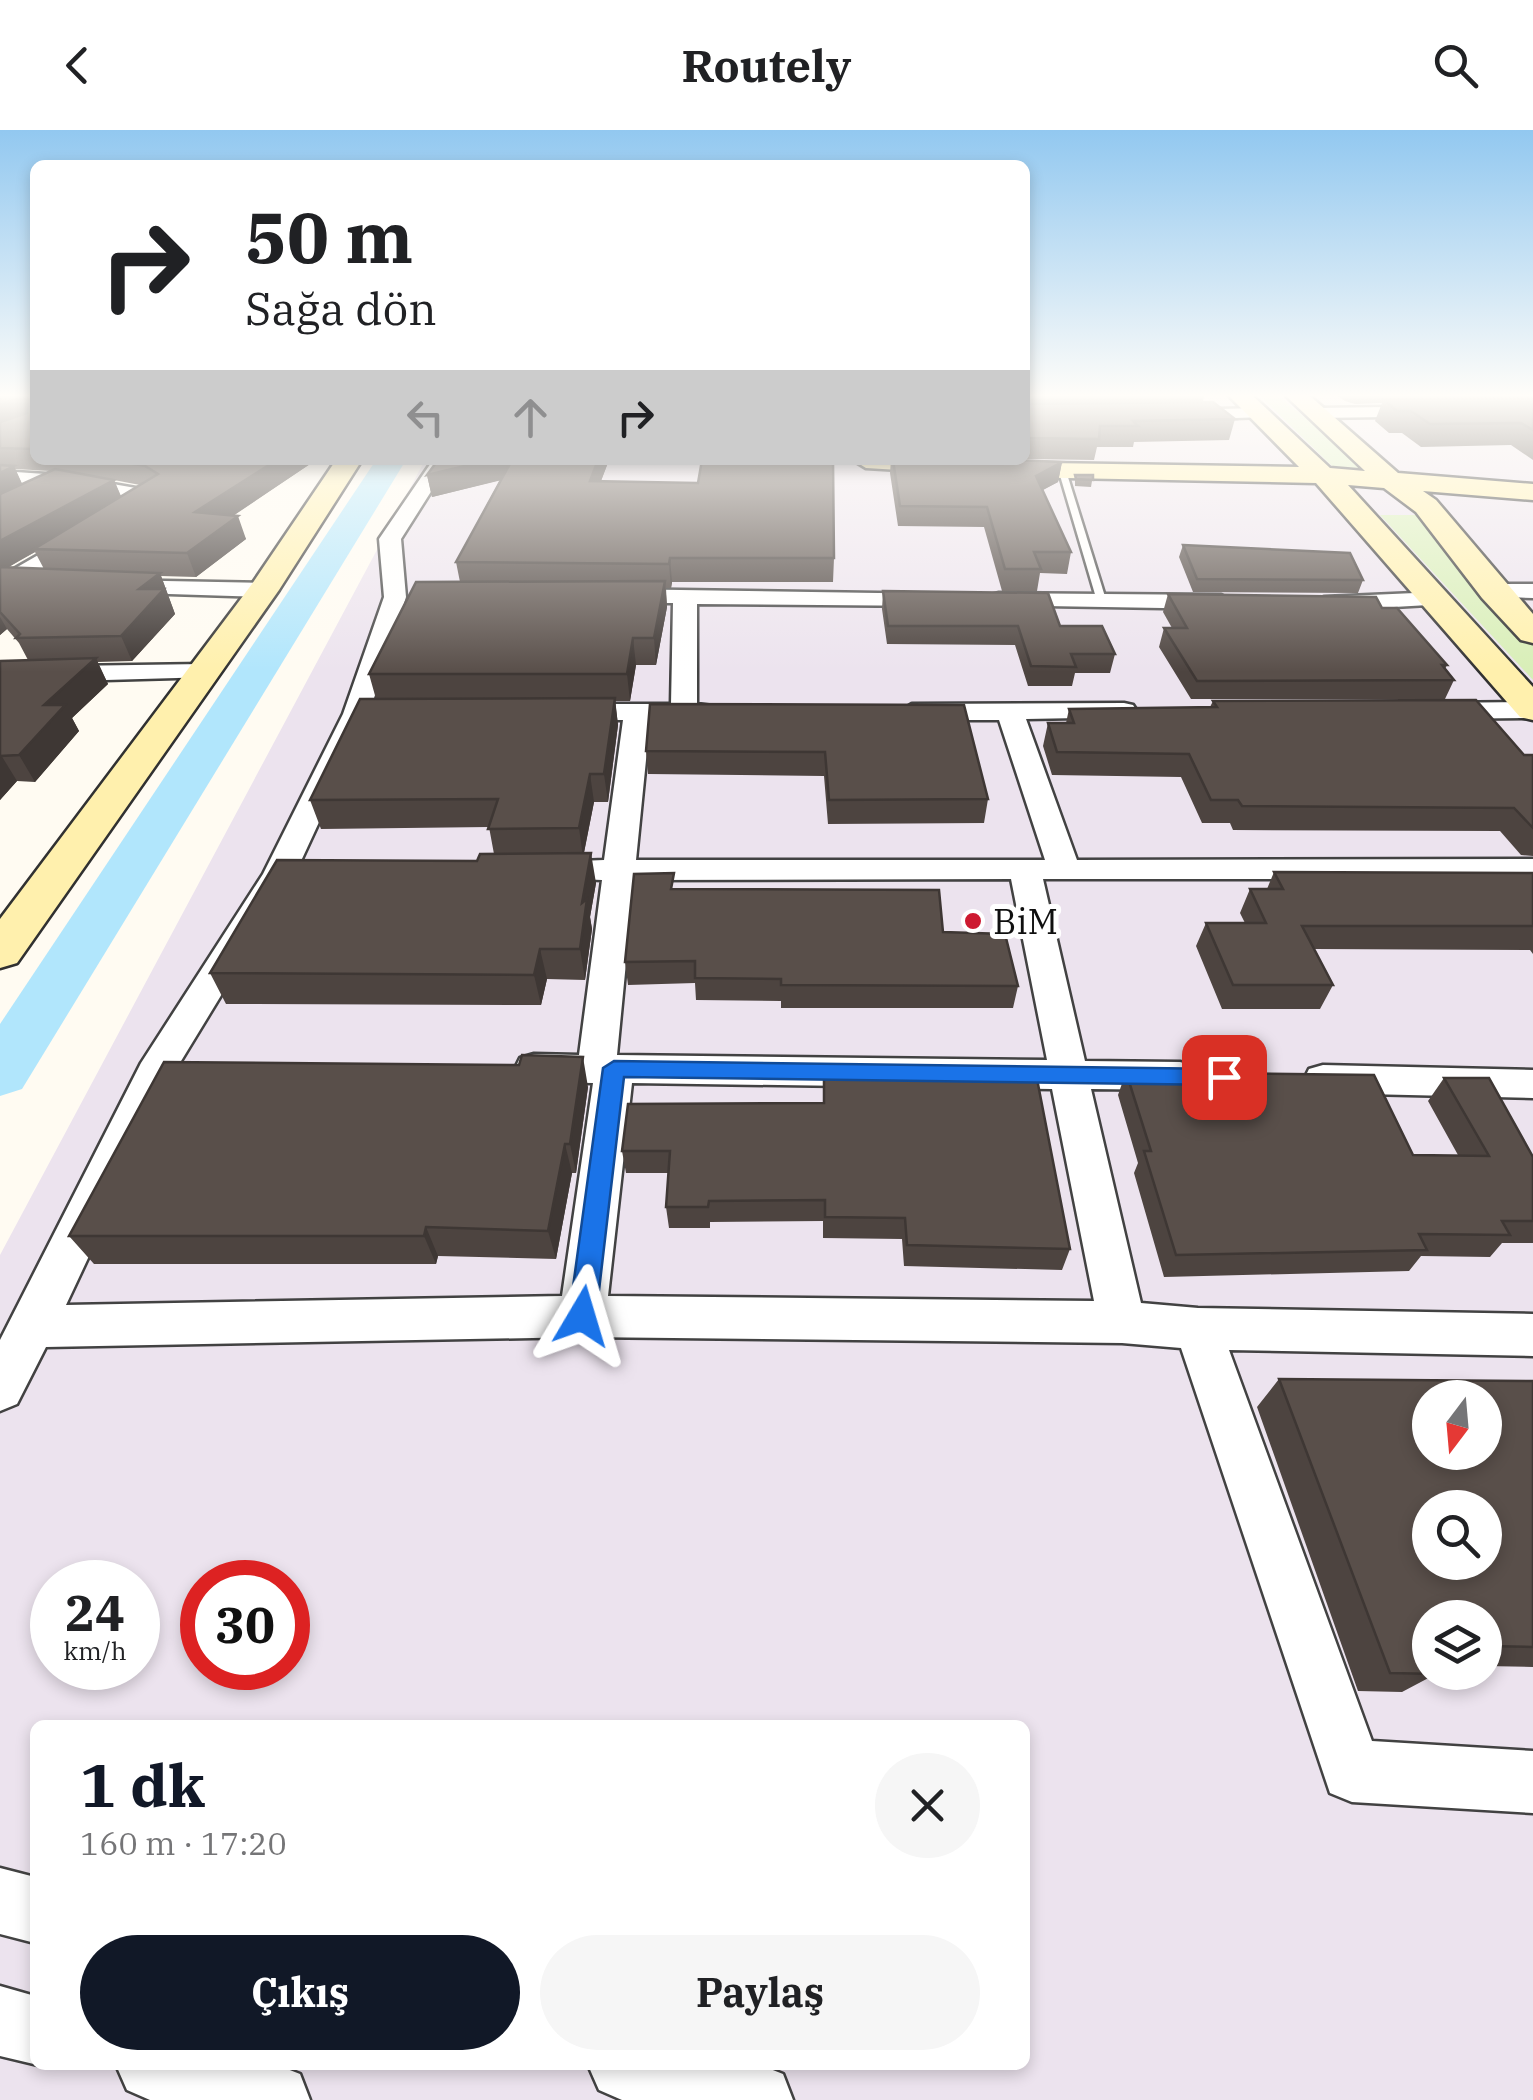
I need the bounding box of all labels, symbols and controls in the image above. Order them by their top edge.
text: Routely [682,36,851,94]
icon: back [50,38,105,93]
icon: search [1428,38,1483,93]
text: 50 m [245,191,413,282]
icon: right [80,200,210,330]
text: Sağa dön [245,279,437,337]
icon: left [398,390,453,445]
icon: ahead [503,390,558,445]
icon: right [608,390,663,445]
place label: BiM [993,898,1058,944]
marker: BiM [962,910,984,932]
pin [1182,1035,1267,1120]
icon: arrive [1197,1050,1252,1105]
position arrow [530,1264,634,1368]
north arrow [1412,1380,1502,1470]
map controls [1412,1380,1502,1690]
button: search [1412,1490,1502,1580]
speed limit sign: 30 [180,1560,310,1690]
text: 24 [65,1580,125,1645]
button: layers [1412,1600,1502,1690]
text: km/h [63,1634,127,1667]
text: 1 dk [80,1745,205,1824]
button: close [875,1753,980,1858]
text: 160 m · 17:20 [80,1822,287,1864]
button: Çıkış [80,1935,520,2050]
button: Paylaş [540,1935,980,2050]

